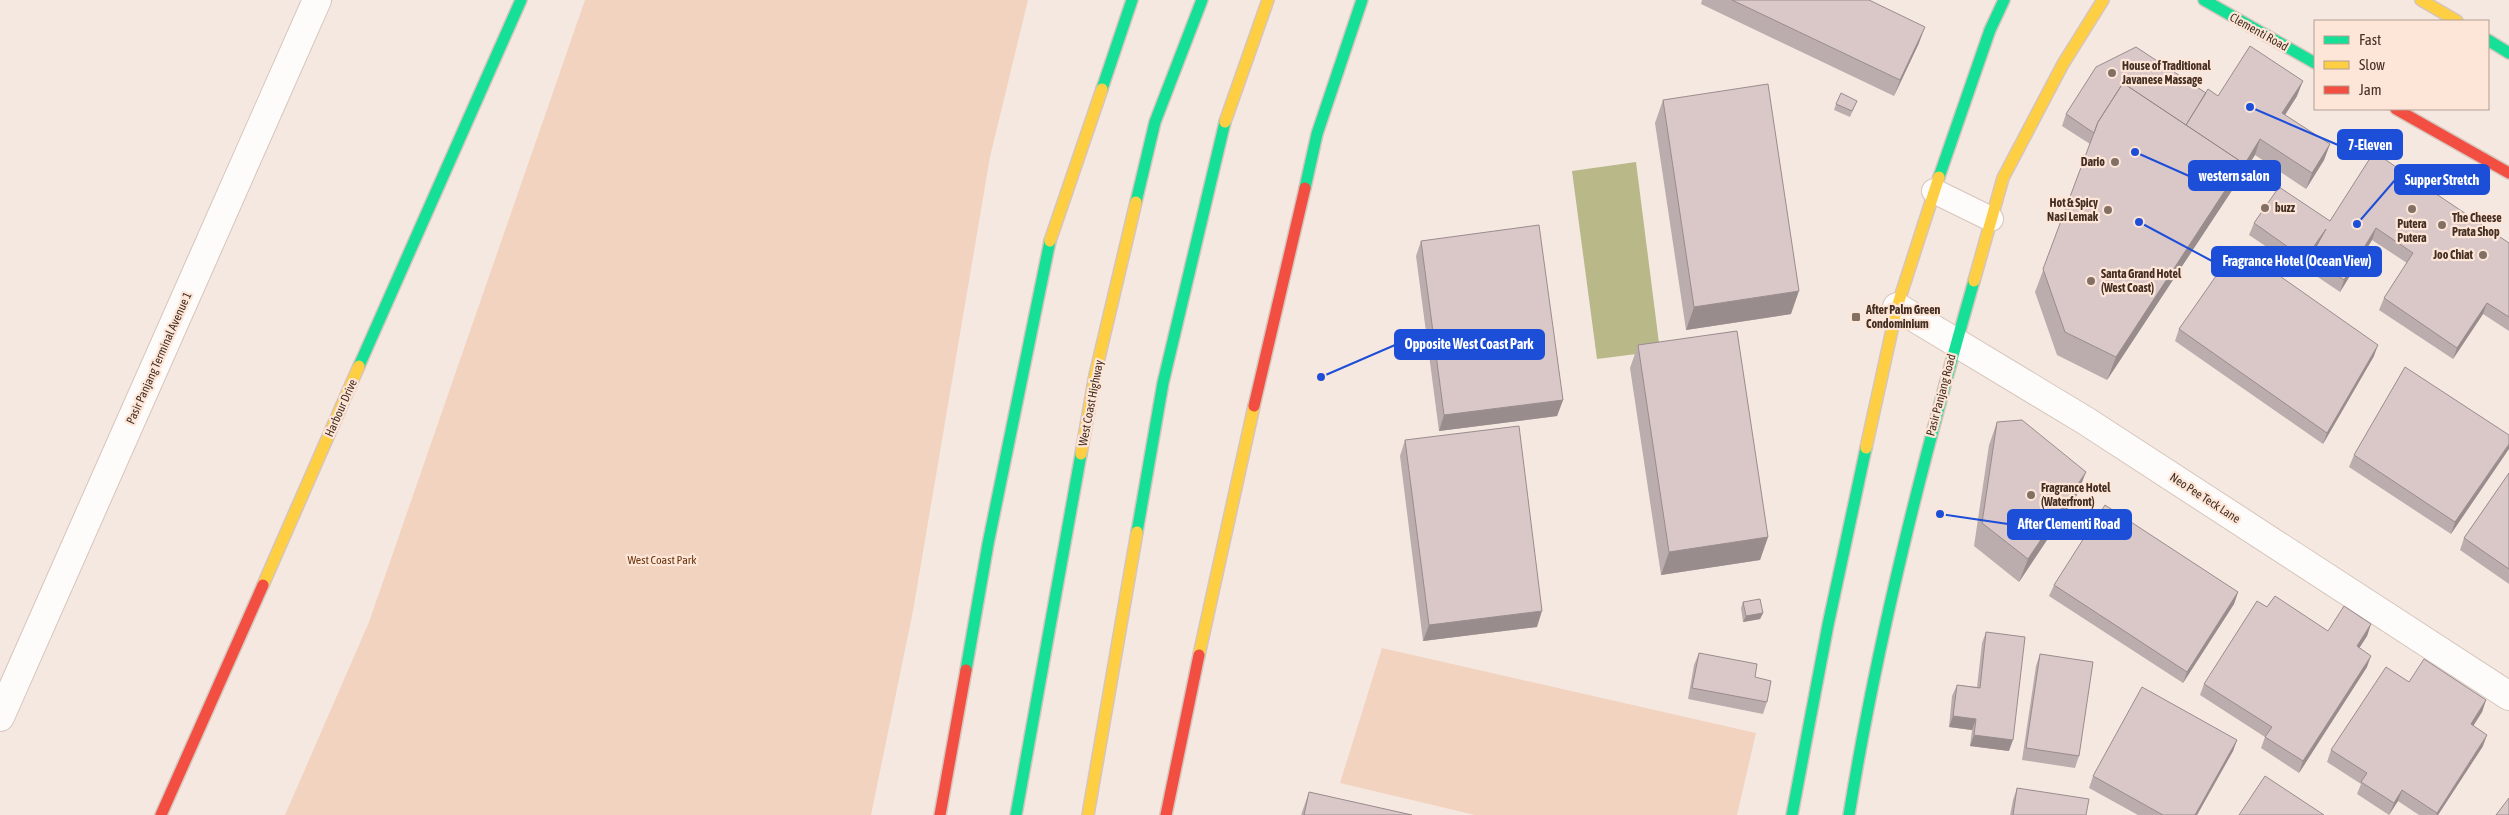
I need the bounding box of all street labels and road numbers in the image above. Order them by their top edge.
street label: Clementi Road [2227,10,2291,54]
street label: Pasir Panjang Terminal Avenue 1 [124,289,195,426]
street label: Pasir Panjang Road [1923,352,1959,438]
street label: West Coast Highway [1076,359,1106,447]
street label: Harbour Drive [322,377,360,439]
street label: Neo Pee Teck Lane [2167,470,2243,526]

